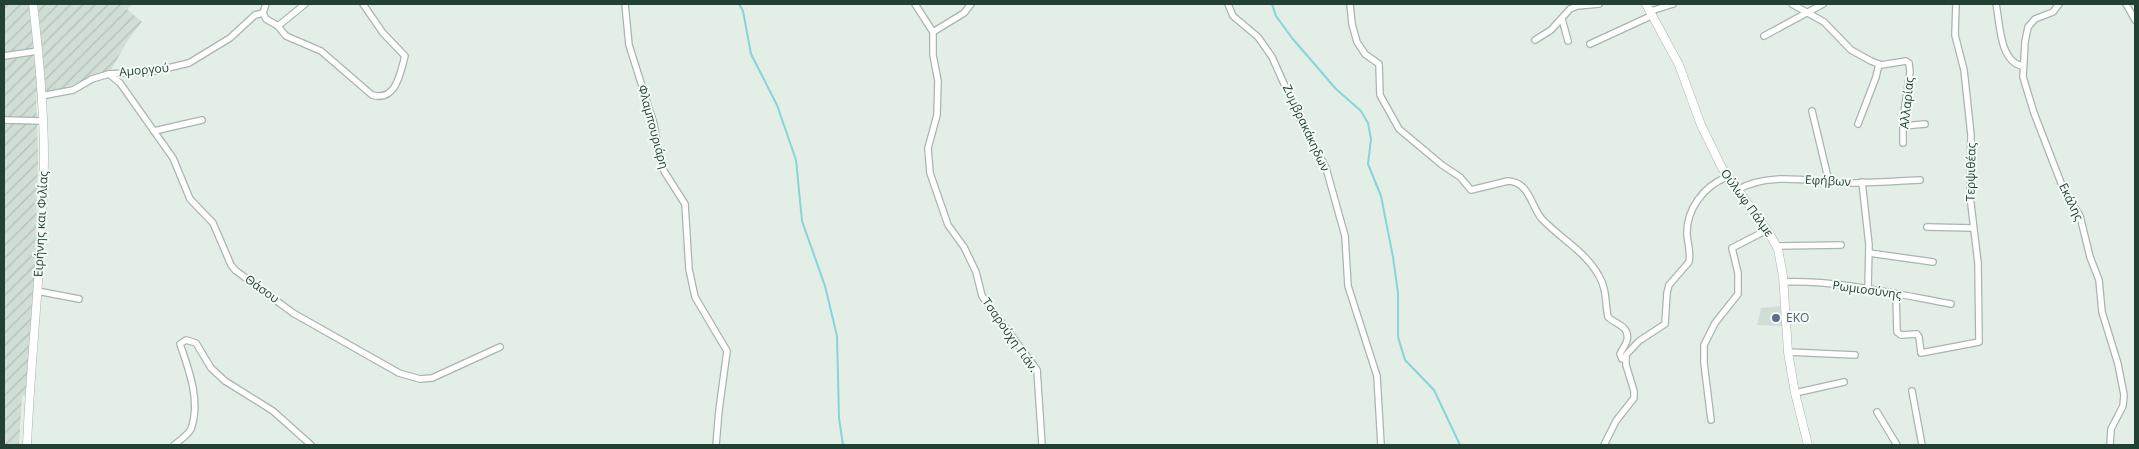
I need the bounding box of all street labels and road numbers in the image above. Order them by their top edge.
street label: Αμοργού [118,59,170,80]
street label: Αλλαρίας [1895,76,1918,130]
street label: Ζυμβρακάκηδων [1279,82,1334,174]
street label: Φλαμπουριάρη [634,83,673,171]
street label: Τερψιθέας [1961,142,1980,201]
street label: Ούλωφ Πάλμε [1717,165,1778,240]
street label: Ειρήνης και Φιλίας [29,170,52,277]
street label: Εφήβων [1805,171,1851,190]
street label: Εκάλης [2055,180,2088,224]
street label: Θάσου [242,270,283,307]
street label: Ρωμιοσύνης [1831,276,1903,303]
street label: Τσαρούχη Γιάν. [978,294,1042,375]

